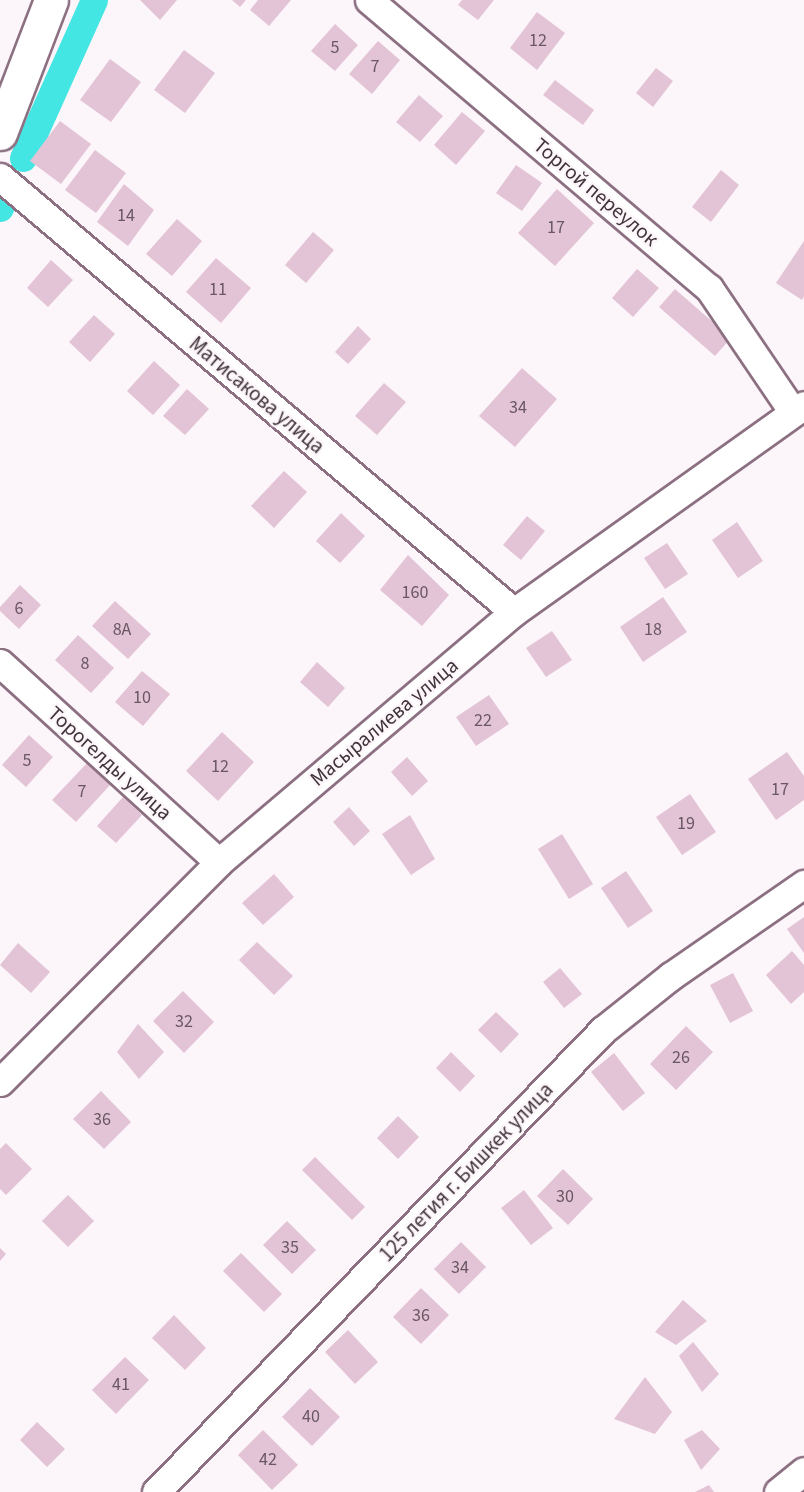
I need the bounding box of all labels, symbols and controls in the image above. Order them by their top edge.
house number: 12 [529,30,547,52]
house number: 5 [331,37,339,59]
house number: 7 [371,56,379,78]
street label: Торгой переулок [529,133,663,251]
house number: 14 [117,205,135,227]
house number: 17 [547,217,565,239]
house number: 11 [209,279,227,301]
street label: Матисакова улица [184,331,330,459]
house number: 34 [509,397,527,419]
house number: 160 [402,582,428,604]
house number: 6 [15,598,23,620]
house number: 8А [113,619,131,641]
house number: 18 [644,619,662,641]
house number: 8 [81,653,89,675]
street label: Масыралиева улица [305,653,463,791]
house number: 10 [133,687,151,709]
street label: Торогелды улица [43,701,177,825]
house number: 22 [474,710,492,732]
house number: 5 [23,750,31,772]
house number: 12 [211,756,229,778]
house number: 17 [771,779,789,801]
house number: 7 [78,781,86,803]
house number: 19 [677,813,695,835]
house number: 32 [175,1011,193,1033]
house number: 26 [672,1047,690,1069]
street label: 125 летия г. Бишкек улица [374,1077,558,1267]
house number: 36 [93,1109,111,1131]
house number: 30 [556,1186,574,1208]
house number: 35 [281,1237,299,1259]
house number: 34 [451,1257,469,1279]
house number: 36 [412,1305,430,1327]
house number: 41 [112,1374,130,1396]
house number: 40 [302,1406,320,1428]
house number: 42 [259,1449,277,1471]

